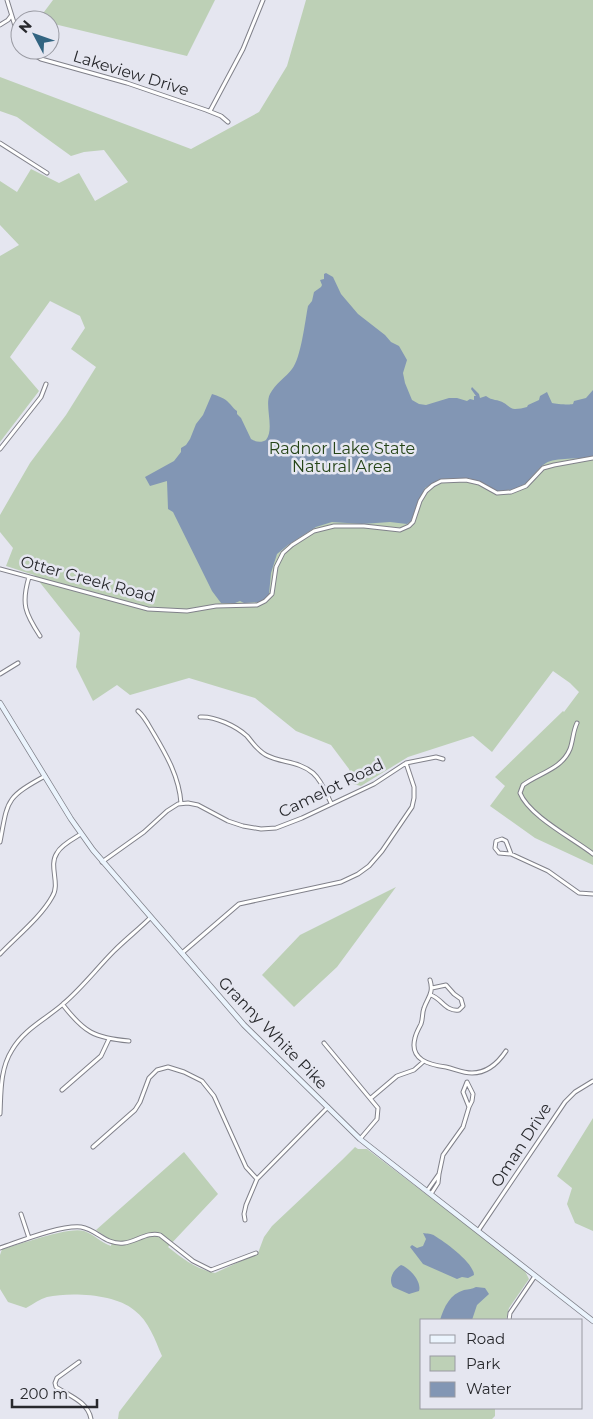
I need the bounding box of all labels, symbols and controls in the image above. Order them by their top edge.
north arrow [10,10,60,60]
text: N [15,16,36,37]
street label: Lakeview Drive [71,46,191,100]
park label: Radnor Lake State Natural Area [269,439,415,476]
street label: Otter Creek Road [19,552,157,606]
street label: Camelot Road [276,754,386,822]
street label: Granny White Pike [214,973,332,1093]
street label: Oman Drive [487,1099,555,1191]
legend [420,1319,583,1409]
text: Road [466,1329,505,1348]
text: Park [466,1354,500,1373]
scale bar [12,1376,98,1408]
text: Water [466,1379,512,1398]
text: 200 m [20,1384,68,1403]

